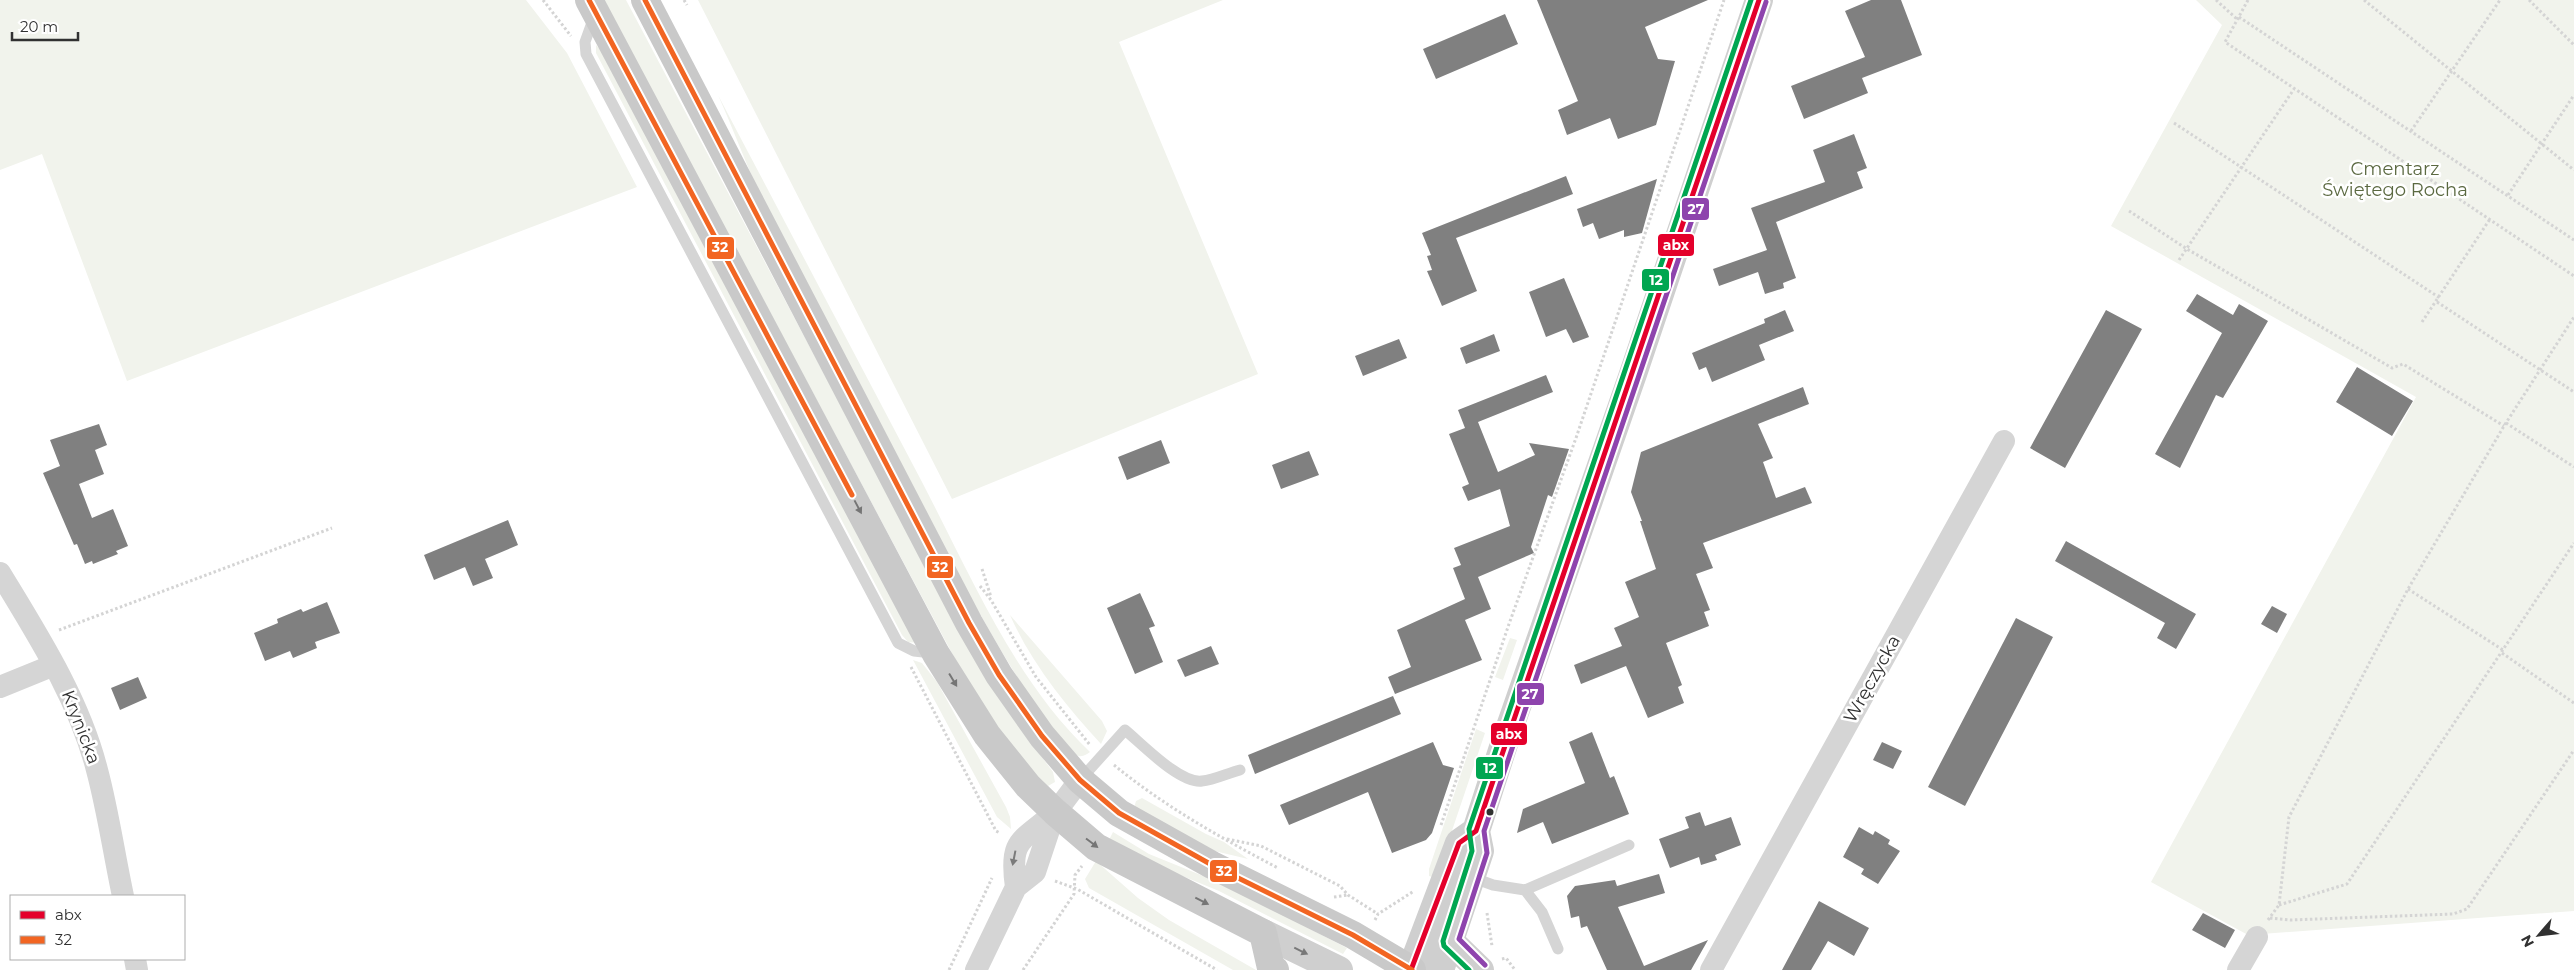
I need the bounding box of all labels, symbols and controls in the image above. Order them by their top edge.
scale bar [12,10,79,42]
text: 20 m [20,17,58,36]
park label: Cmentarz Świętego Rocha [2322,158,2468,201]
line badge: 27 [1681,197,1710,221]
text: 27 [1688,200,1705,218]
line badge: abx [1657,233,1695,257]
line badge: 32 [706,236,735,260]
text: abx [1663,236,1690,254]
text: 32 [711,238,728,256]
line badge: 12 [1641,268,1670,292]
text: 12 [1649,271,1663,289]
one-way arrow [854,500,862,514]
line badge: 32 [926,555,954,579]
text: 32 [931,558,948,576]
street label: Wręczycka [1839,631,1905,727]
one-way arrow [948,674,957,687]
line badge: 27 [1516,682,1545,706]
text: 27 [1522,685,1539,703]
street label: Krynicka [57,687,105,767]
line badge: abx [1490,722,1528,746]
text: abx [1496,725,1523,743]
line badge: 12 [1475,756,1504,780]
text: 12 [1483,759,1497,777]
unlabelled marker [1485,807,1495,817]
one-way arrow [1085,838,1098,849]
one-way arrow [1010,851,1018,867]
line badge: 32 [1209,859,1238,883]
text: 32 [1215,862,1232,880]
legend [10,895,185,960]
one-way arrow [1195,897,1210,905]
text: abx [55,905,82,924]
north arrow [2514,910,2564,960]
text: 32 [55,930,72,949]
text: N [2517,932,2538,950]
one-way arrow [1294,947,1308,955]

